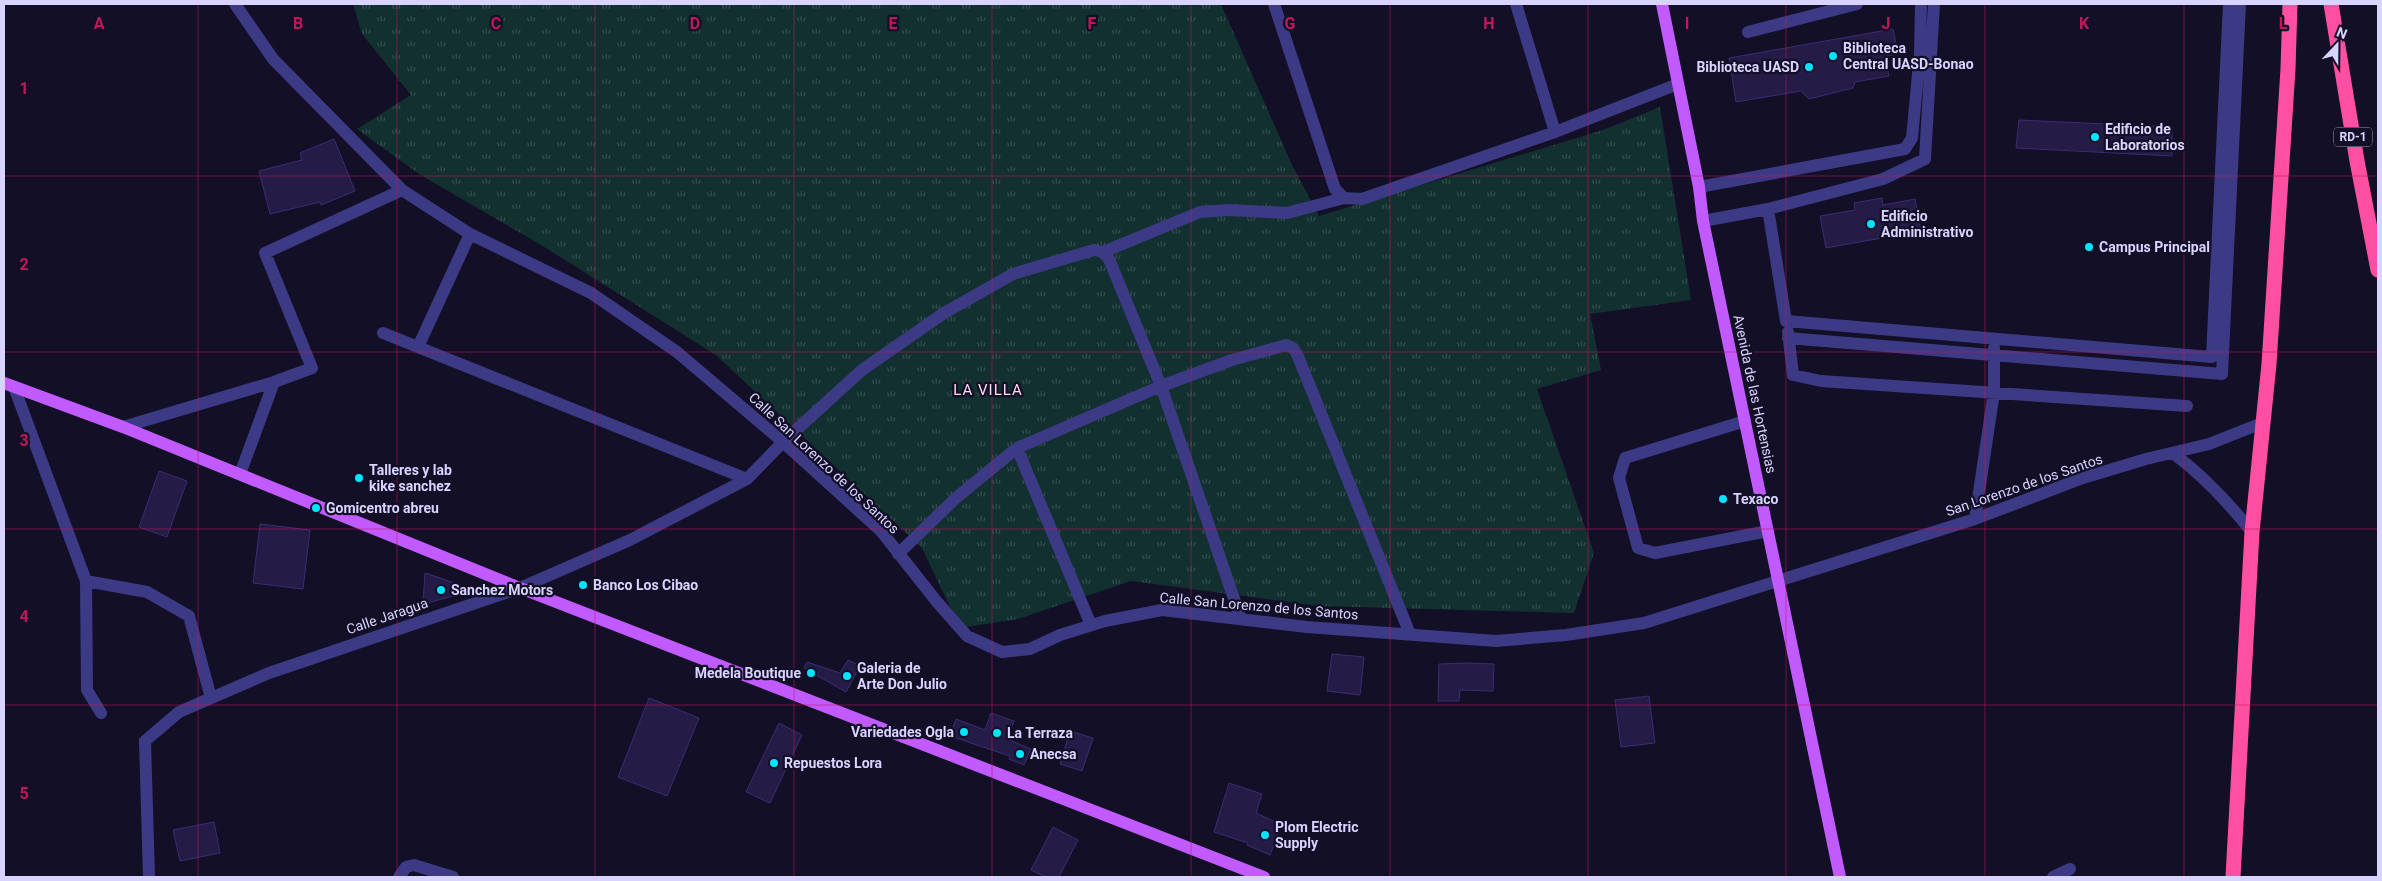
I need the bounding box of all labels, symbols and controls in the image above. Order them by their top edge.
text: A [94,14,105,33]
text: B [293,14,303,33]
text: C [491,14,501,33]
text: D [690,14,700,33]
text: E [889,14,898,33]
text: F [1088,14,1097,33]
text: G [1285,14,1296,33]
text: H [1483,14,1495,33]
text: I [1685,14,1689,33]
text: J [1882,14,1890,33]
text: K [2079,14,2090,33]
text: L [2279,14,2288,33]
north arrow [2312,20,2362,70]
text: N [2334,24,2349,42]
place label: Biblioteca Central UASD-Bonao [1843,40,1974,72]
marker: Biblioteca Central UASD-Bonao [1827,50,1839,62]
place label: Biblioteca UASD [1696,59,1799,75]
marker: Biblioteca UASD [1803,61,1815,73]
text: 1 [19,79,29,98]
place label: Edificio de Laboratorios [2105,121,2185,153]
road number: RD-1 [2334,128,2372,146]
marker: Edificio de Laboratorios [2089,131,2101,143]
place label: Edificio Administrativo [1881,208,1973,240]
marker: Edificio Administrativo [1865,218,1877,230]
place label: Campus Principal [2099,239,2210,255]
marker: Campus Principal [2083,241,2095,253]
text: 2 [19,255,29,274]
street label: Avenida de las Hortensias [1730,313,1780,475]
district label: LA VILLA [953,381,1023,399]
street label: Calle San Lorenzo de los Santos [746,389,902,537]
text: 3 [19,431,29,450]
street label: San Lorenzo de los Santos [1943,451,2105,519]
place label: Talleres y lab kike sanchez [369,462,452,494]
marker: Talleres y lab kike sanchez [353,472,365,484]
place label: Texaco [1733,491,1779,507]
marker: Texaco [1717,493,1729,505]
place label: Gomicentro abreu [326,500,439,516]
marker: Gomicentro abreu [310,502,322,514]
place label: Banco Los Cibao [593,577,698,593]
marker: Banco Los Cibao [577,579,589,591]
place label: Sanchez Motors [451,582,553,598]
marker: Sanchez Motors [435,584,447,596]
street label: Calle San Lorenzo de los Santos [1159,589,1359,623]
street label: Calle Jaragua [344,595,430,637]
text: 4 [19,607,29,626]
place label: Galeria de Arte Don Julio [857,660,947,692]
place label: Medela Boutique [695,665,801,681]
marker: Medela Boutique [805,667,817,679]
marker: Galeria de Arte Don Julio [841,670,853,682]
place label: Variedades Ogla [851,724,954,740]
place label: La Terraza [1007,725,1073,741]
marker: Variedades Ogla [958,726,970,738]
marker: La Terraza [991,727,1003,739]
place label: Anecsa [1030,746,1077,762]
marker: Anecsa [1014,748,1026,760]
place label: Repuestos Lora [784,755,883,771]
marker: Repuestos Lora [768,757,780,769]
text: 5 [19,784,29,803]
place label: Plom Electric Supply [1275,819,1359,851]
marker: Plom Electric Supply [1259,829,1271,841]

